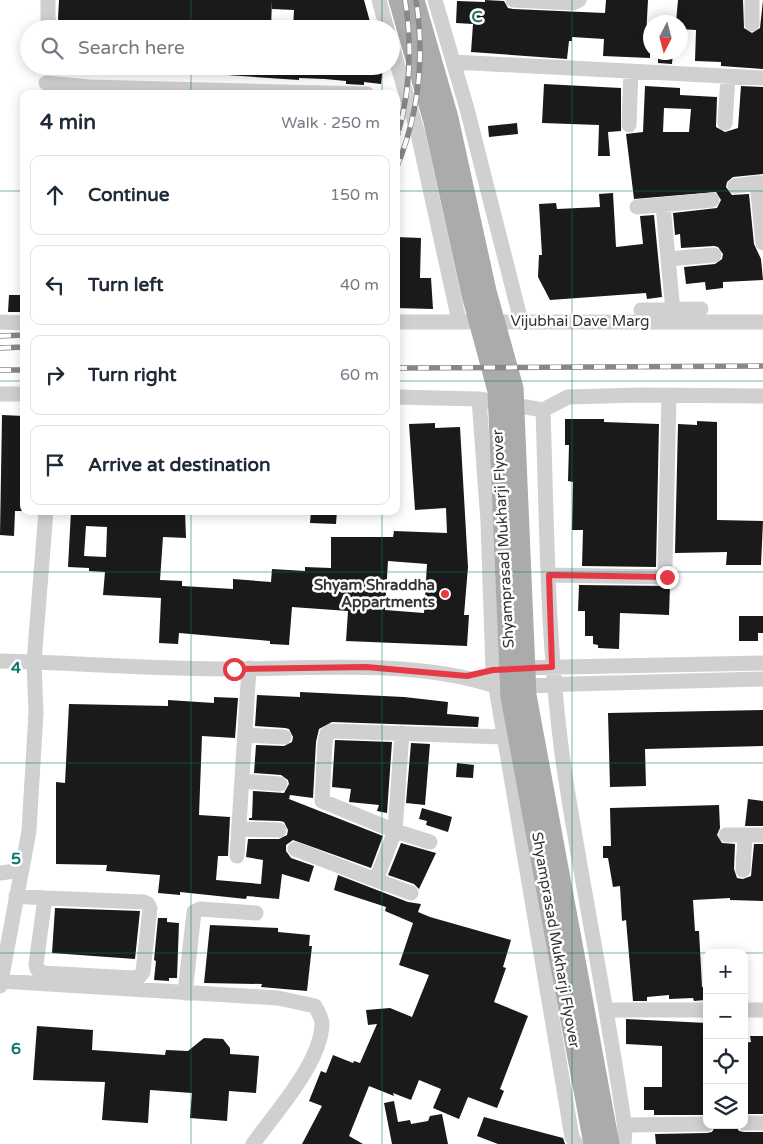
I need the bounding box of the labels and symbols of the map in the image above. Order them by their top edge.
text: C [471,7,483,27]
north arrow [643,15,688,60]
street label: Vijubhai Dave Marg [510,312,650,330]
street label: Shyamprasad Mukharji Flyover [488,429,518,649]
route end [656,566,679,589]
place label: Shyam Shraddha Appartments [314,576,435,612]
marker: Shyam Shraddha Appartments [439,588,451,600]
text: 4 [11,658,21,678]
route start [223,658,246,681]
street label: Shyamprasad Mukharji Flyover [528,831,584,1050]
text: 5 [11,849,21,869]
text: 6 [11,1039,21,1059]

